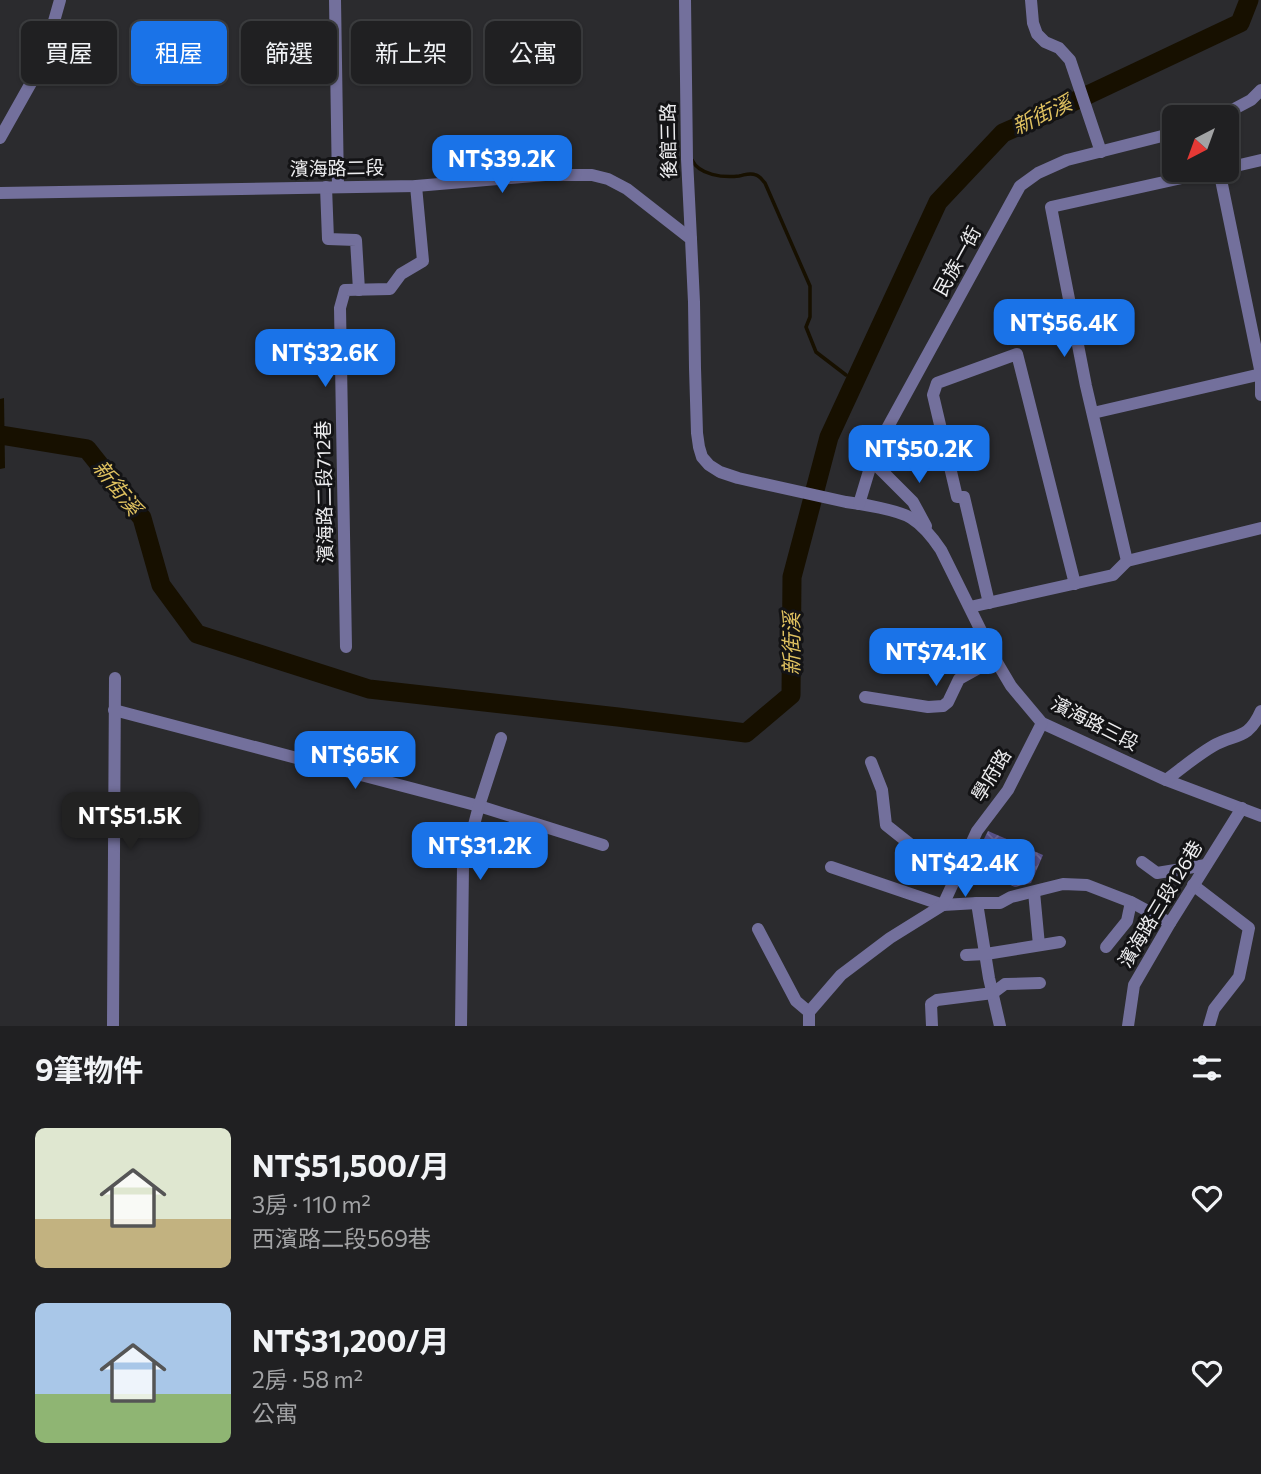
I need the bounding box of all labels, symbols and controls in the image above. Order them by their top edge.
chip: 買屋 [21,21,117,84]
chip: 租屋 [131,21,227,84]
chip: 篩選 [241,21,337,84]
chip: 新上架 [351,21,471,84]
chip: 公寓 [485,21,581,84]
water label: 新街溪 [1008,88,1078,138]
street label: 後館三路 [655,103,680,179]
north arrow [1162,105,1239,182]
map controls [1162,105,1239,182]
pin: NT$39.2K [430,136,574,195]
text: NT$39.2K [448,144,556,172]
street label: 濱海路二段 [289,155,385,180]
street label: 民族一街 [928,222,985,300]
pin: NT$56.4K [992,300,1136,359]
text: NT$56.4K [1010,308,1118,336]
pin: NT$32.6K [253,330,397,389]
text: NT$32.6K [271,338,379,366]
street label: 濱海路二段712巷 [311,420,336,564]
pin: NT$50.2K [847,426,991,485]
text: NT$50.2K [865,434,973,462]
water label: 新街溪 [89,455,149,522]
water label: 新街溪 [778,610,803,676]
pin: NT$74.1K [864,628,1008,688]
text: NT$74.1K [885,637,987,665]
street label: 濱海路三段 [1048,691,1143,754]
pin: NT$65K [298,732,412,791]
text: NT$65K [311,740,399,768]
street label: 學府路 [966,744,1015,805]
pin: NT$51.5K [58,792,202,852]
text: NT$51.5K [78,801,182,829]
pin: NT$31.2K [408,822,552,882]
text: NT$31.2K [428,831,532,859]
street label: 濱海路三段126巷 [1113,836,1207,971]
pin: NT$42.4K [893,839,1037,899]
text: NT$42.4K [911,848,1019,876]
icon: filters [1188,1049,1226,1087]
text: 9筆物件 [35,1050,144,1087]
text: NT$51,500/月 [252,1146,450,1183]
icon: home [91,1156,175,1240]
icon: heart [1188,1179,1226,1217]
text: 3房 · 110 m² [252,1190,371,1218]
text: 西濱路二段569巷 [252,1224,431,1252]
text: NT$31,200/月 [252,1321,449,1358]
icon: home [91,1331,175,1415]
icon: heart [1188,1354,1226,1392]
text: 2房 · 58 m² [252,1365,363,1393]
text: 公寓 [252,1399,298,1427]

